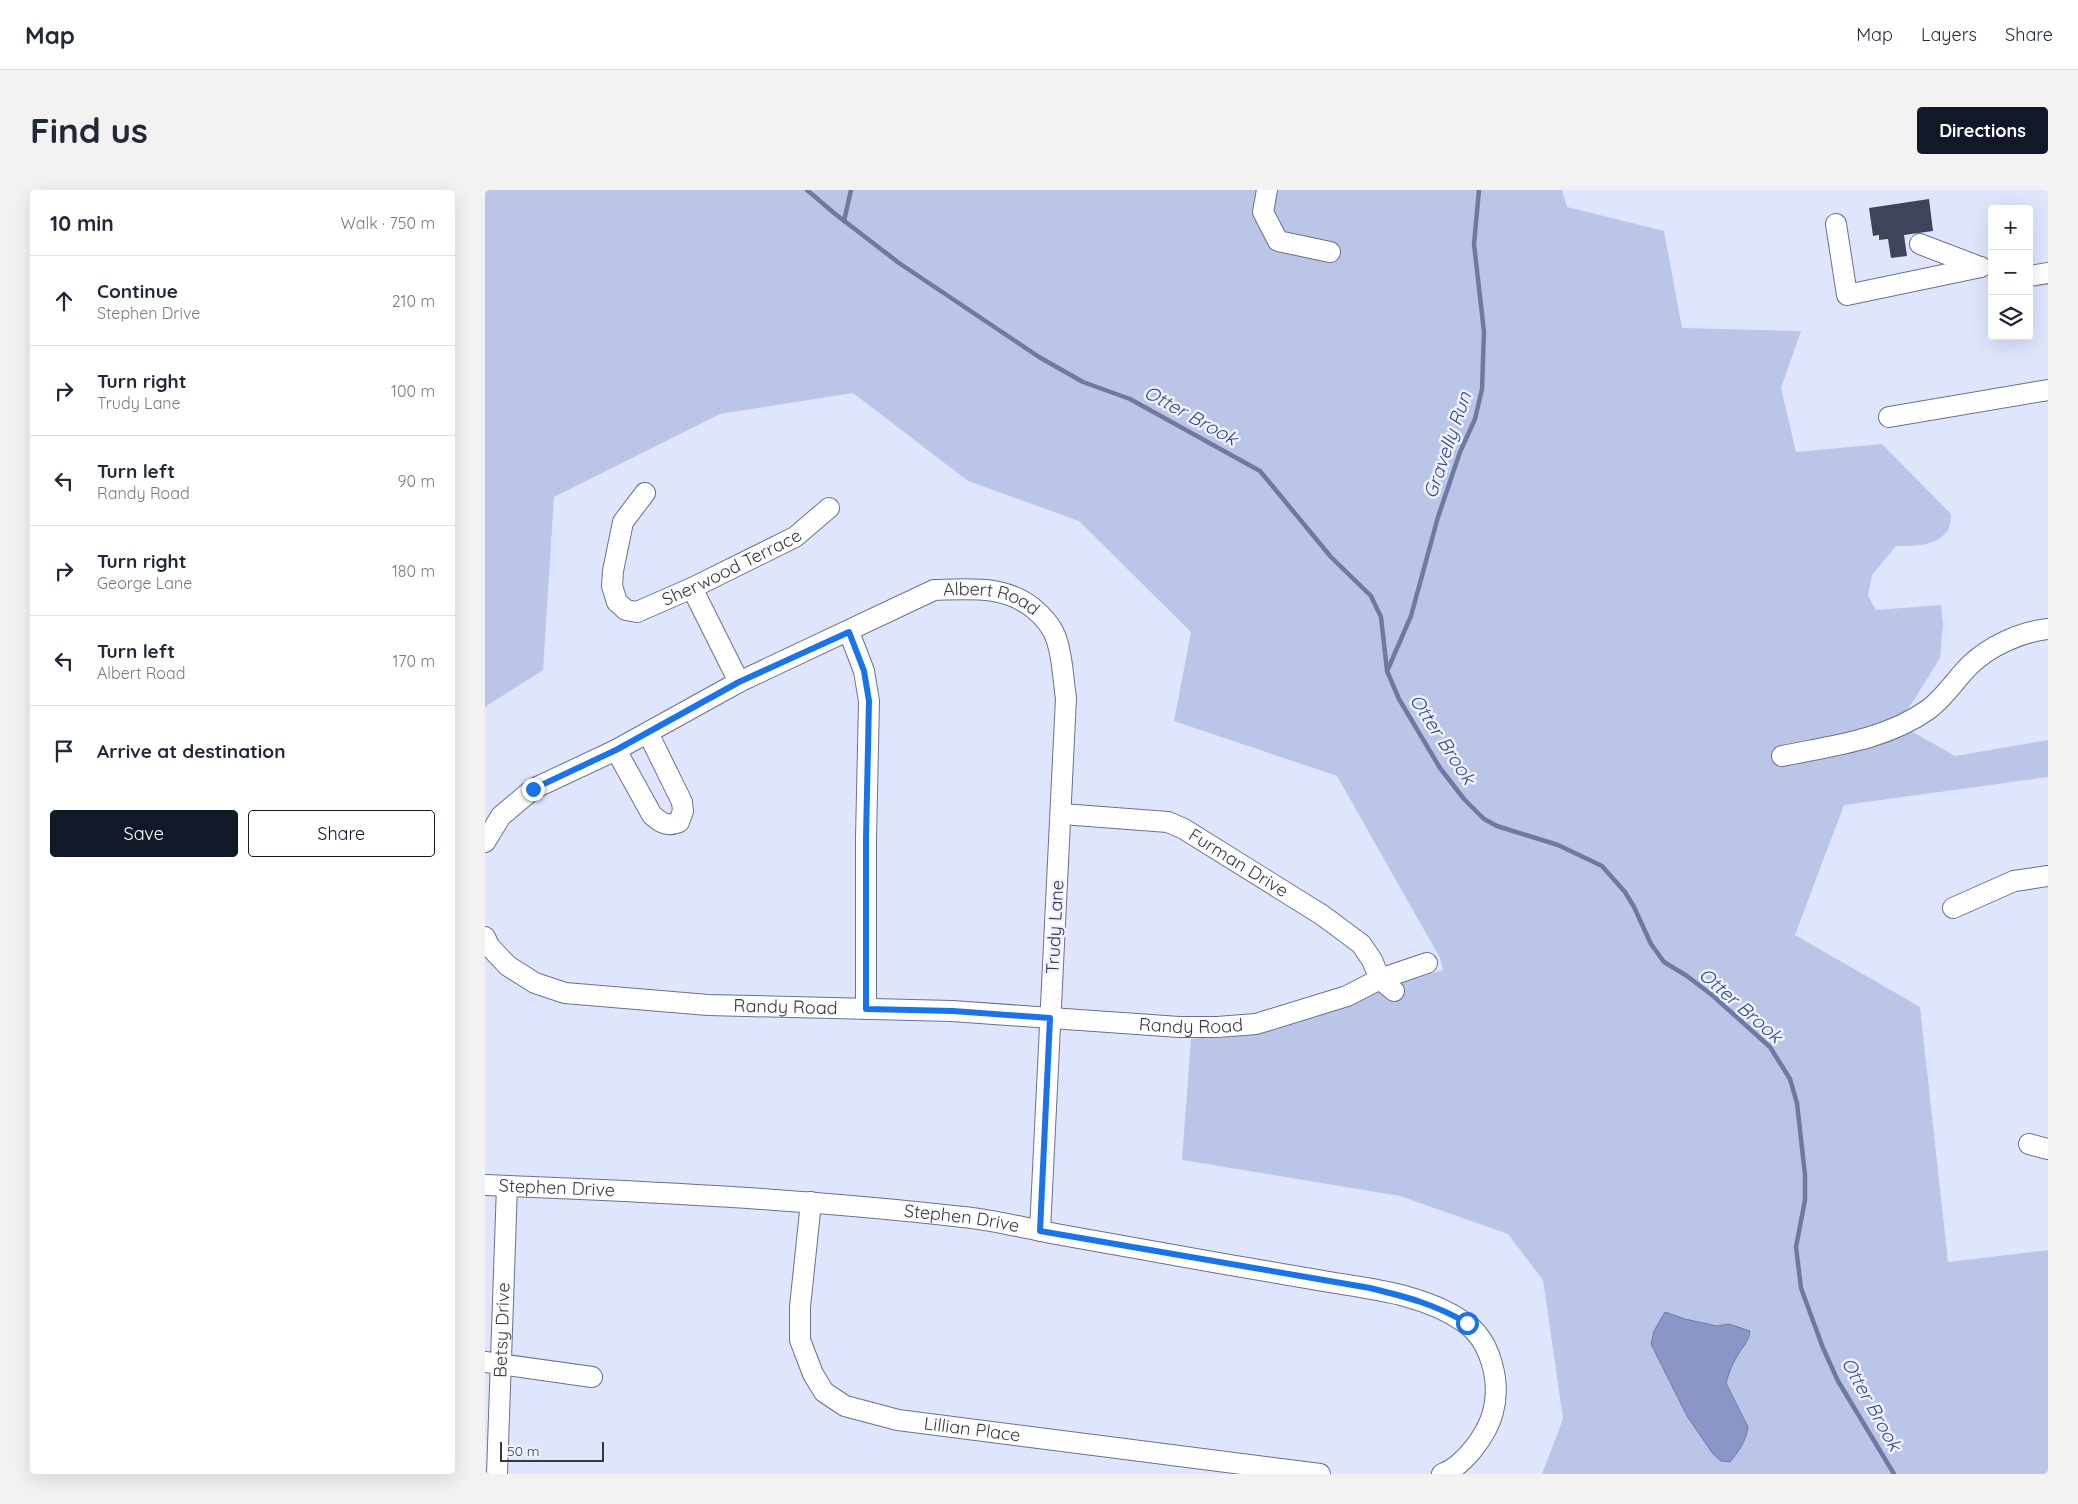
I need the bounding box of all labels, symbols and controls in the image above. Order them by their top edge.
text: Map [25,20,75,50]
text: Map [1856,23,1893,46]
text: Layers [1921,23,1977,46]
text: Share [2005,23,2053,46]
button: Directions [1917,107,2048,154]
text: Find us [30,108,148,152]
map controls [1988,205,2033,340]
button: + [1988,205,2033,250]
text: 10 min [50,210,114,236]
text: Walk · 750 m [340,213,435,233]
button: − [1988,250,2033,295]
text: Continue [97,279,178,303]
icon: ahead [50,287,78,315]
text: 210 m [392,291,435,311]
button: layers [1988,295,2033,340]
text: Stephen Drive [97,303,200,323]
text: Turn right [97,369,186,393]
icon: right [50,377,78,405]
water label: Otter Brook [1140,380,1243,451]
text: 100 m [391,381,435,401]
water label: Gravelly Run [1418,388,1477,501]
text: Trudy Lane [97,393,181,413]
text: Turn left [97,459,175,483]
icon: left [50,467,78,495]
text: 90 m [398,471,435,491]
text: Randy Road [97,483,190,503]
street label: Sherwood Terrace [658,524,807,611]
text: Turn right [97,549,186,573]
icon: right [50,557,78,585]
text: 180 m [392,561,435,581]
text: George Lane [97,573,192,593]
street label: Albert Road [943,577,1045,620]
text: Turn left [97,639,175,663]
icon: left [50,647,78,675]
text: 170 m [392,651,435,671]
text: Albert Road [97,663,185,683]
water label: Otter Brook [1405,689,1482,790]
icon: arrive [50,737,78,765]
text: Arrive at destination [97,739,286,763]
route end [522,778,545,801]
button: Save [50,810,238,857]
button: Share [248,810,435,857]
street label: Furman Drive [1185,823,1293,902]
street label: Trudy Lane [1041,879,1068,975]
water label: Otter Brook [1694,962,1789,1049]
street label: Randy Road [733,994,838,1019]
street label: Randy Road [1138,1012,1244,1038]
street label: Stephen Drive [498,1174,616,1201]
street label: Stephen Drive [903,1199,1022,1237]
street label: Betsy Drive [488,1282,515,1378]
route start [1456,1312,1479,1335]
water label: Otter Brook [1837,1353,1908,1456]
street label: Lillian Place [923,1411,1022,1447]
scale bar [500,1439,604,1462]
text: 50 m [507,1442,540,1460]

